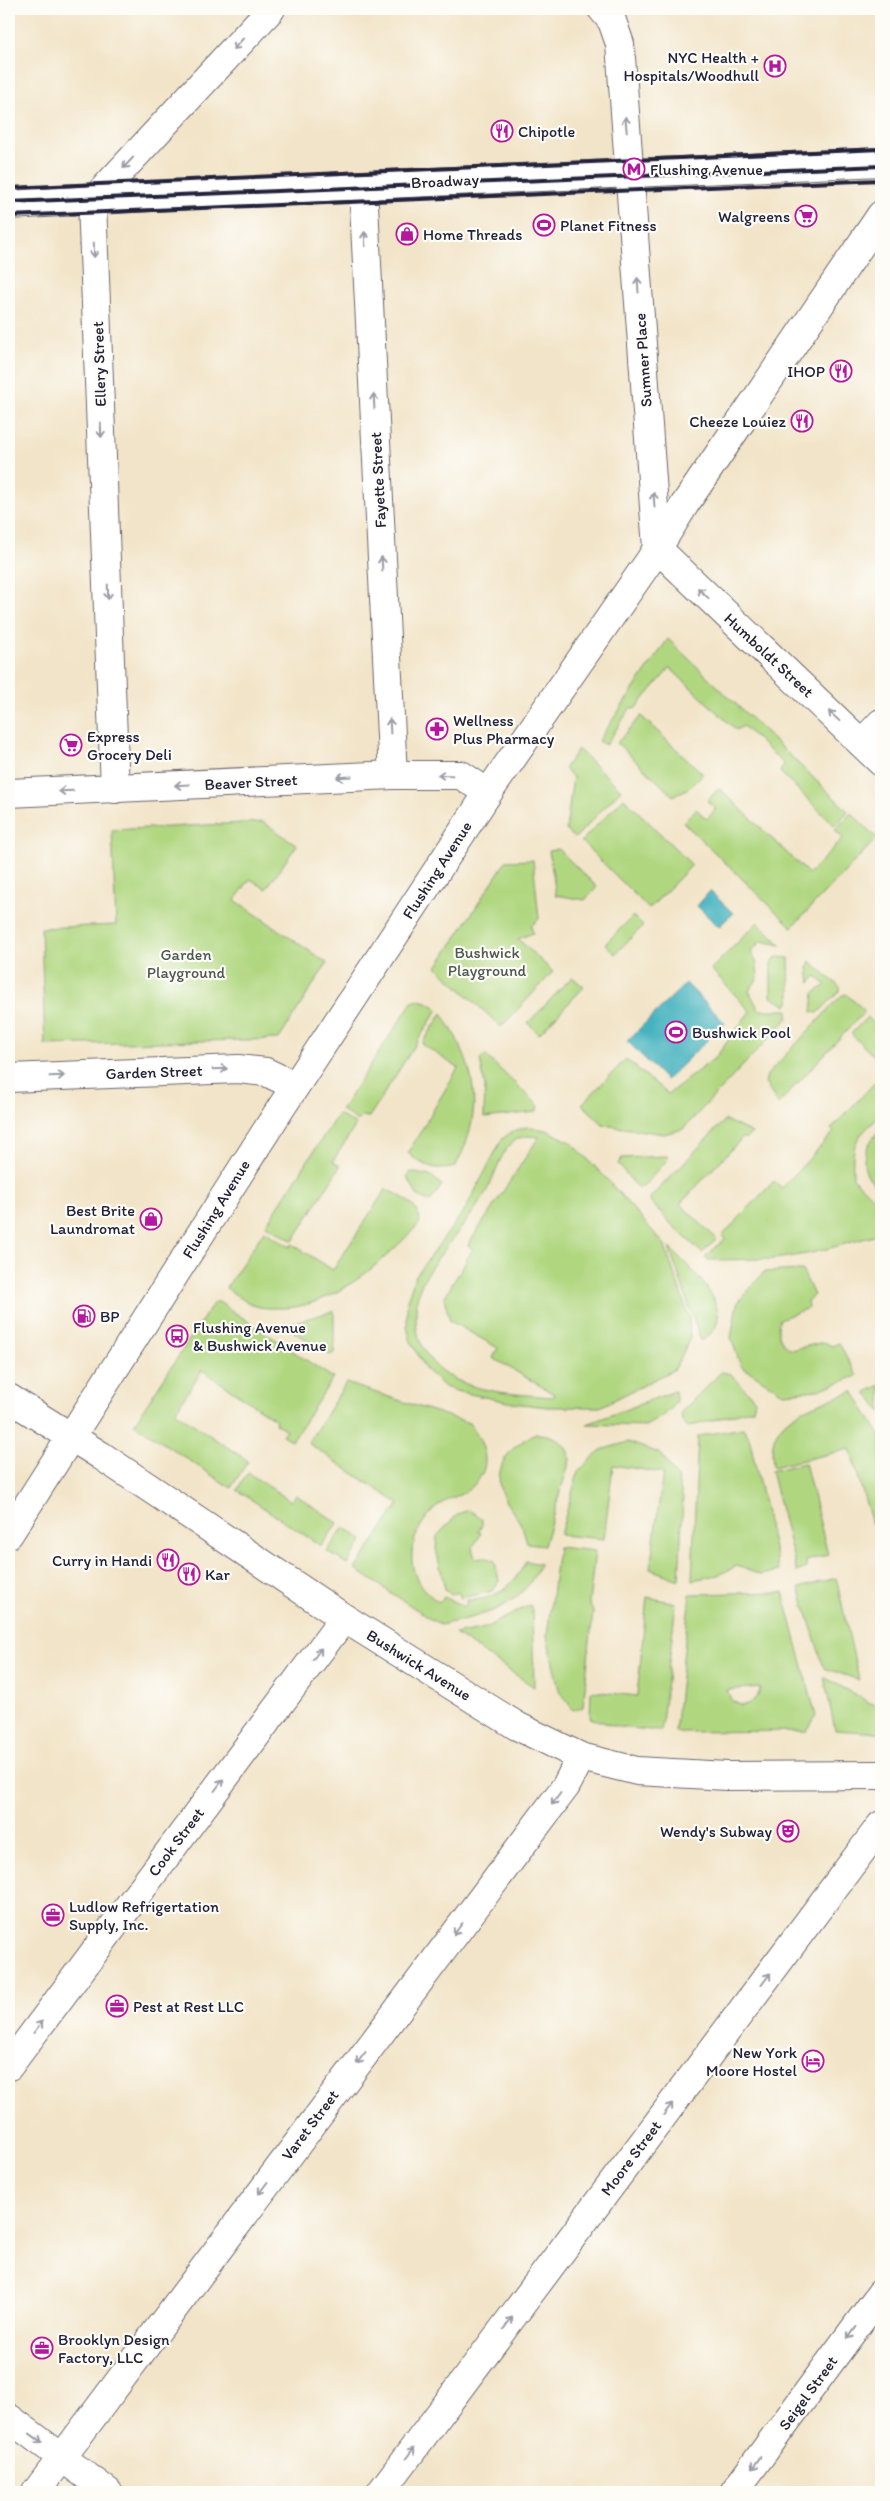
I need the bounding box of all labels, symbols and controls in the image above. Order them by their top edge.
one-way arrow [232,38,244,51]
place label: NYC Health + Hospitals/Woodhull [624,48,759,85]
hospital icon: NYC Health + Hospitals/Woodhull [763,54,787,78]
one-way arrow [622,116,631,132]
restaurant icon: Chipotle [490,119,514,143]
place label: Chipotle [518,122,576,141]
one-way arrow [122,157,133,170]
metro station icon: Flushing Avenue [622,157,646,181]
place label: Flushing Avenue [650,160,763,179]
street label: Broadway [411,170,480,192]
supermarket icon: Walgreens [794,204,818,228]
place label: Walgreens [718,207,790,226]
sports icon: Planet Fitness [532,213,556,237]
place label: Planet Fitness [560,216,657,235]
shop icon: Home Threads [395,222,419,246]
place label: Home Threads [423,225,522,244]
one-way arrow [361,231,370,247]
one-way arrow [89,242,99,258]
one-way arrow [633,277,642,293]
street label: Sumner Place [630,312,656,408]
street label: Ellery Street [88,321,110,407]
restaurant icon: IHOP [829,359,853,383]
place label: IHOP [787,362,825,381]
one-way arrow [369,394,378,410]
restaurant icon: Cheeze Louiez [790,409,814,433]
place label: Cheeze Louiez [689,412,787,431]
one-way arrow [97,422,106,438]
street label: Fayette Street [366,431,390,529]
one-way arrow [649,492,658,508]
one-way arrow [377,556,386,572]
one-way arrow [103,584,113,600]
one-way arrow [696,587,709,599]
street label: Humboldt Street [720,609,818,701]
one-way arrow [827,710,840,722]
place label: Wellness Plus Pharmacy [453,711,555,748]
pharmacy icon: Wellness Plus Pharmacy [425,717,449,741]
one-way arrow [385,718,395,734]
place label: Express Grocery Deli [87,727,172,764]
supermarket icon: Express Grocery Deli [59,733,83,757]
street label: Beaver Street [204,770,298,794]
one-way arrow [437,770,453,780]
one-way arrow [336,773,352,782]
one-way arrow [174,781,190,790]
one-way arrow [58,786,74,795]
street label: Flushing Avenue [398,817,476,923]
park label: Bushwick Playground [448,943,526,980]
park label: Garden Playground [147,945,225,982]
sports icon: Bushwick Pool [664,1020,688,1044]
place label: Bushwick Pool [692,1023,791,1042]
street label: Garden Street [105,1061,203,1083]
one-way arrow [212,1065,228,1074]
one-way arrow [49,1072,65,1081]
street label: Flushing Avenue [178,1156,254,1262]
place label: Best Brite Laundromat [50,1201,135,1238]
shop icon: Best Brite Laundromat [139,1207,163,1231]
fuel station icon: BP [72,1304,96,1328]
place label: BP [100,1307,119,1326]
place label: Flushing Avenue & Bushwick Avenue [193,1318,327,1355]
bus stop icon: Flushing Avenue & Bushwick Avenue [165,1324,189,1348]
restaurant icon: Curry in Handi [156,1548,180,1572]
place label: Curry in Handi [52,1551,152,1570]
restaurant icon: Kar [177,1562,201,1586]
place label: Kar [205,1565,231,1584]
street label: Bushwick Avenue [363,1625,475,1705]
one-way arrow [311,1648,322,1661]
one-way arrow [214,1778,224,1792]
one-way arrow [551,1792,562,1805]
street label: Cook Street [144,1804,208,1880]
theatre icon: Wendy's Subway [776,1819,800,1843]
place label: Wendy's Subway [660,1822,772,1841]
place label: Ludlow Refrigertation Supply, Inc. [69,1897,219,1934]
office icon: Ludlow Refrigertation Supply, Inc. [41,1903,65,1927]
one-way arrow [453,1922,464,1935]
one-way arrow [760,1973,771,1986]
office icon: Pest at Rest LLC [105,1994,129,2018]
place label: Pest at Rest LLC [133,1997,244,2016]
one-way arrow [33,2020,43,2034]
place label: New York Moore Hostel [706,2043,798,2080]
hotel icon: New York Moore Hostel [801,2049,825,2073]
one-way arrow [355,2051,366,2064]
street label: Varet Street [277,2086,343,2164]
one-way arrow [663,2103,674,2116]
street label: Moore Street [597,2117,665,2199]
one-way arrow [258,2181,269,2195]
one-way arrow [503,2316,513,2330]
one-way arrow [847,2326,857,2340]
place label: Brooklyn Design Factory, LLC [58,2330,170,2367]
office icon: Brooklyn Design Factory, LLC [30,2336,54,2360]
street label: Seigel Street [775,2352,841,2434]
one-way arrow [29,2433,43,2443]
one-way arrow [405,2447,416,2460]
one-way arrow [751,2456,761,2470]

